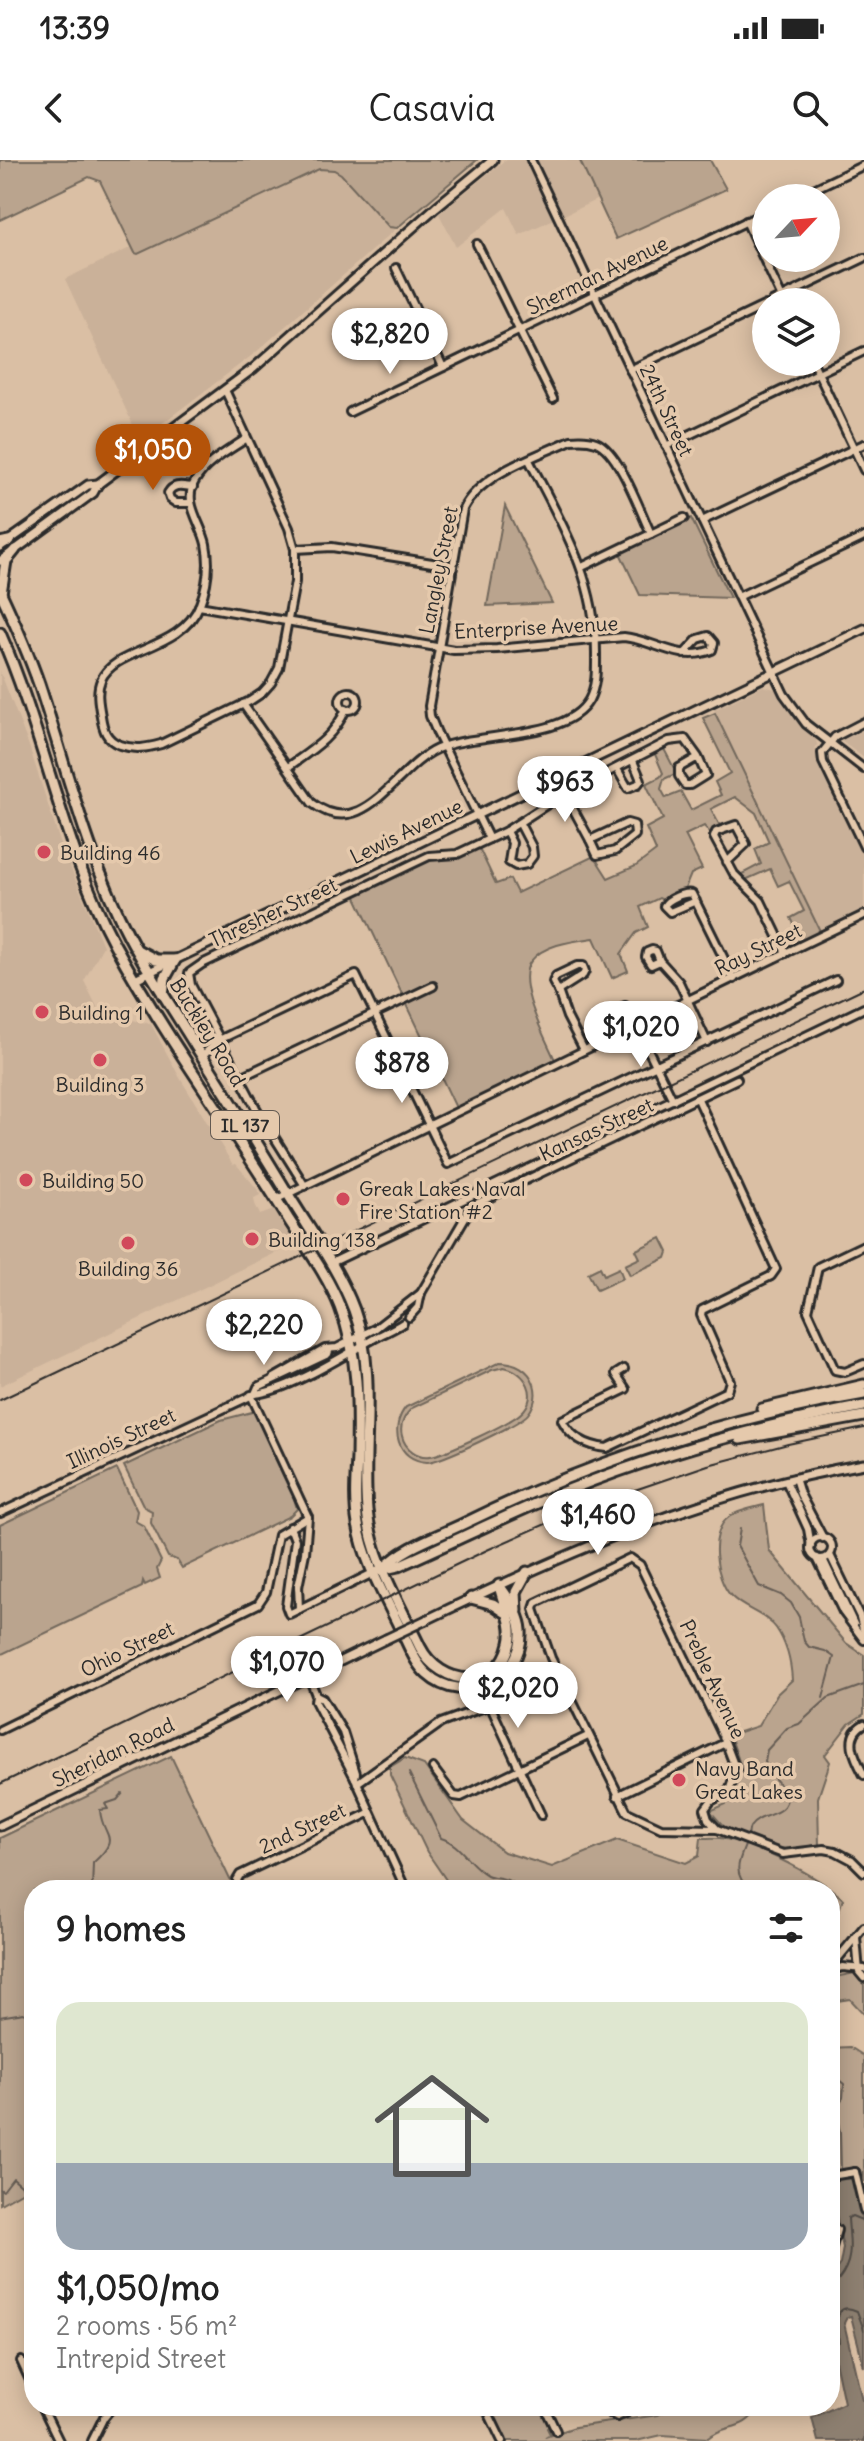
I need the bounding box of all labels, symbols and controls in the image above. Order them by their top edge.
text: 13:39 [40,9,110,47]
icon: back [32,86,76,130]
text: Casavia [369,86,495,131]
icon: search [788,86,832,130]
north arrow [752,184,840,272]
map controls [752,184,840,376]
street label: Sherman Avenue [522,230,672,320]
button: layers [752,288,840,376]
pin: $2,820 [325,308,455,376]
text: $2,820 [350,317,430,350]
street label: 24th Street [635,360,699,460]
pin: $1,050 [88,424,218,492]
text: $1,050 [114,433,192,466]
street label: Langley Street [413,504,463,636]
street label: Enterprise Avenue [453,610,619,644]
pin: $963 [518,756,612,824]
text: $963 [535,765,595,798]
street label: Lewis Avenue [346,793,466,869]
place label: Building 46 [60,840,161,865]
marker: Building 46 [35,843,53,861]
street label: Thresher Street [205,871,341,953]
street label: Ray Street [711,917,806,981]
street label: Buckley Road [165,973,251,1091]
place label: Building 1 [58,1000,143,1025]
pin: $1,020 [576,1001,706,1069]
marker: Building 1 [33,1003,51,1021]
text: $1,020 [602,1010,680,1043]
pin: $878 [355,1037,449,1105]
text: $878 [373,1046,431,1079]
marker: Building 3 [91,1051,109,1069]
place label: Building 3 [56,1072,144,1097]
street label: Kansas Street [535,1092,657,1166]
road number: IL 137 [211,1111,279,1139]
place label: Building 50 [42,1168,144,1193]
marker: Building 50 [17,1171,35,1189]
place label: Greak Lakes Naval Fire Station #2 [359,1176,526,1224]
marker: Greak Lakes Naval Fire Station #2 [334,1190,352,1208]
place label: Building 138 [268,1227,376,1252]
marker: Building 138 [243,1230,261,1248]
marker: Building 36 [119,1234,137,1252]
place label: Building 36 [78,1256,178,1281]
pin: $2,220 [199,1299,329,1367]
text: $2,220 [224,1308,304,1341]
street label: Illinois Street [63,1402,179,1474]
pin: $1,460 [533,1489,663,1557]
text: $1,460 [560,1498,636,1531]
street label: Ohio Street [76,1616,178,1682]
street label: Preble Avenue [675,1616,751,1742]
pin: $1,070 [222,1636,352,1704]
text: $1,070 [249,1645,325,1678]
pin: $2,020 [453,1662,583,1730]
text: $2,020 [477,1671,559,1704]
street label: Sheridan Road [48,1712,178,1792]
place label: Navy Band Great Lakes [695,1756,803,1804]
marker: Navy Band Great Lakes [670,1771,688,1789]
street label: 2nd Street [255,1797,349,1859]
icon: filters [764,1906,808,1950]
text: 9 homes [56,1907,186,1950]
icon: home [360,2054,504,2198]
text: $1,050/mo [56,2266,220,2309]
text: 2 rooms · 56 m² [56,2309,237,2342]
text: Intrepid Street [56,2342,226,2375]

